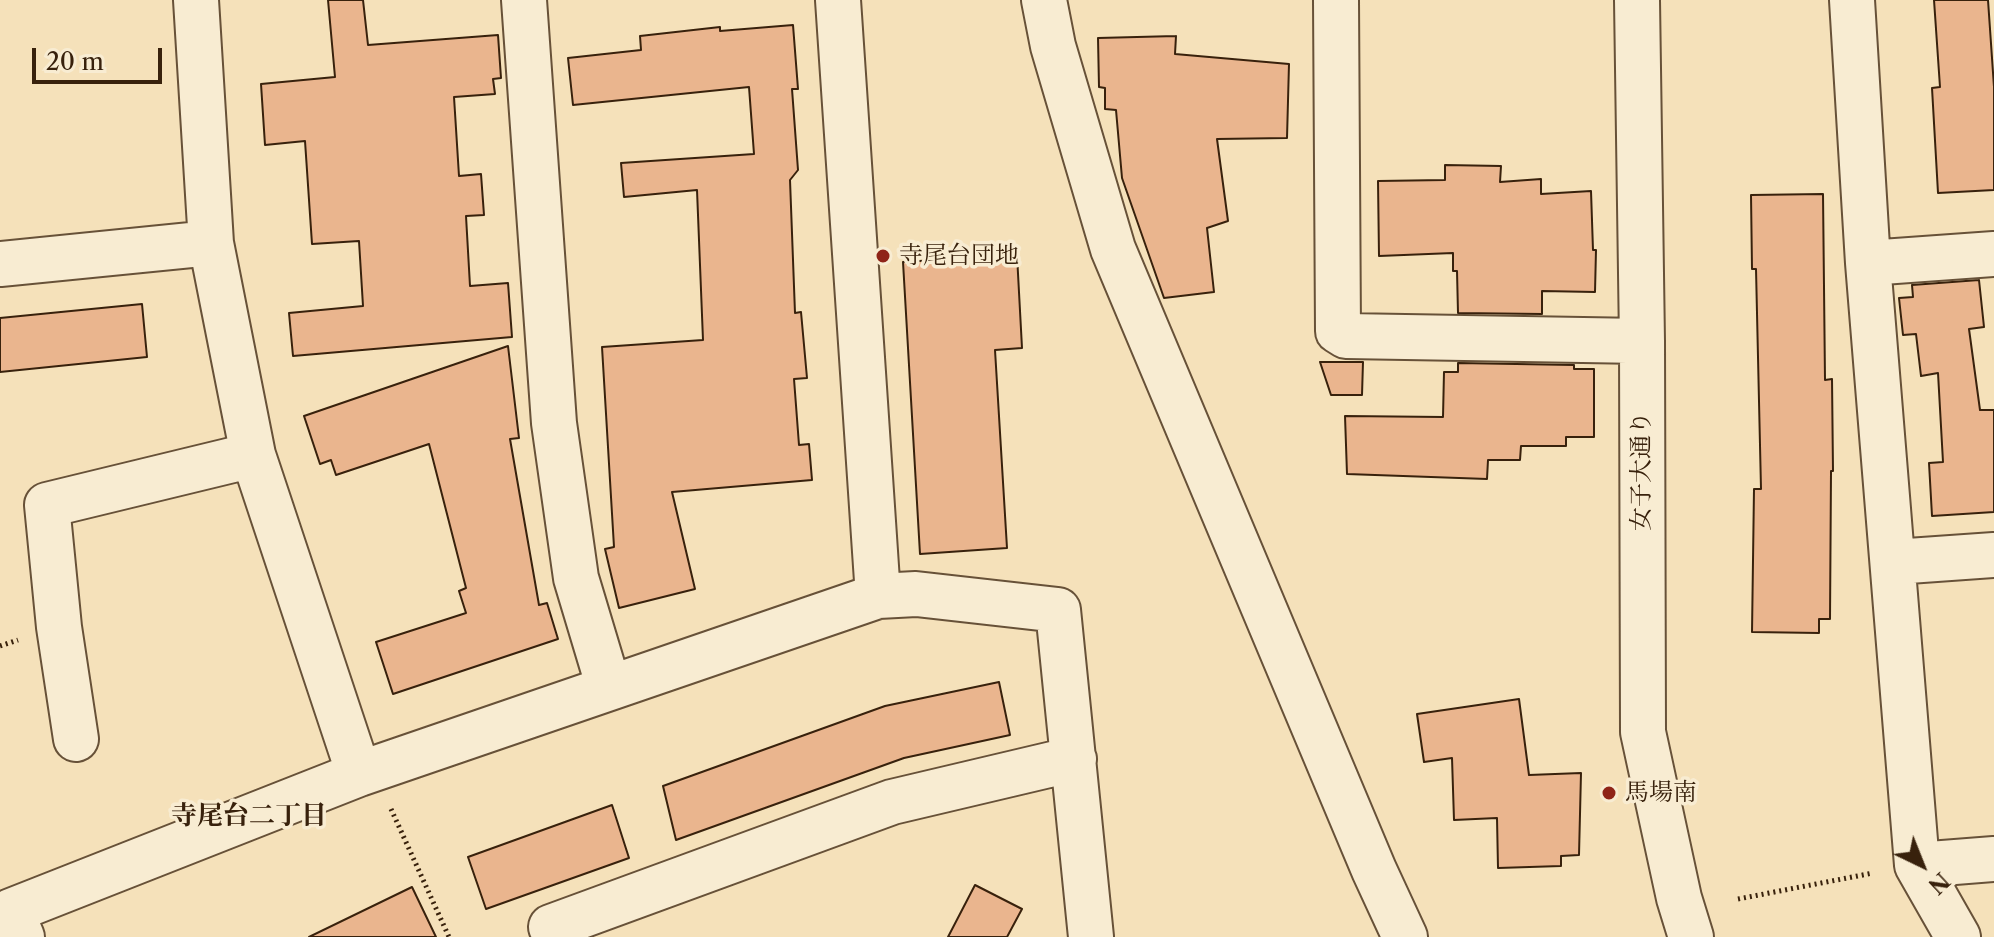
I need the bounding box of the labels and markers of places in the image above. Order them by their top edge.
place label: 寺尾台団地 [899,242,1019,270]
marker: 寺尾台団地 [874,247,892,265]
place label: 馬場南 [1625,779,1697,807]
marker: 馬場南 [1600,784,1618,802]

